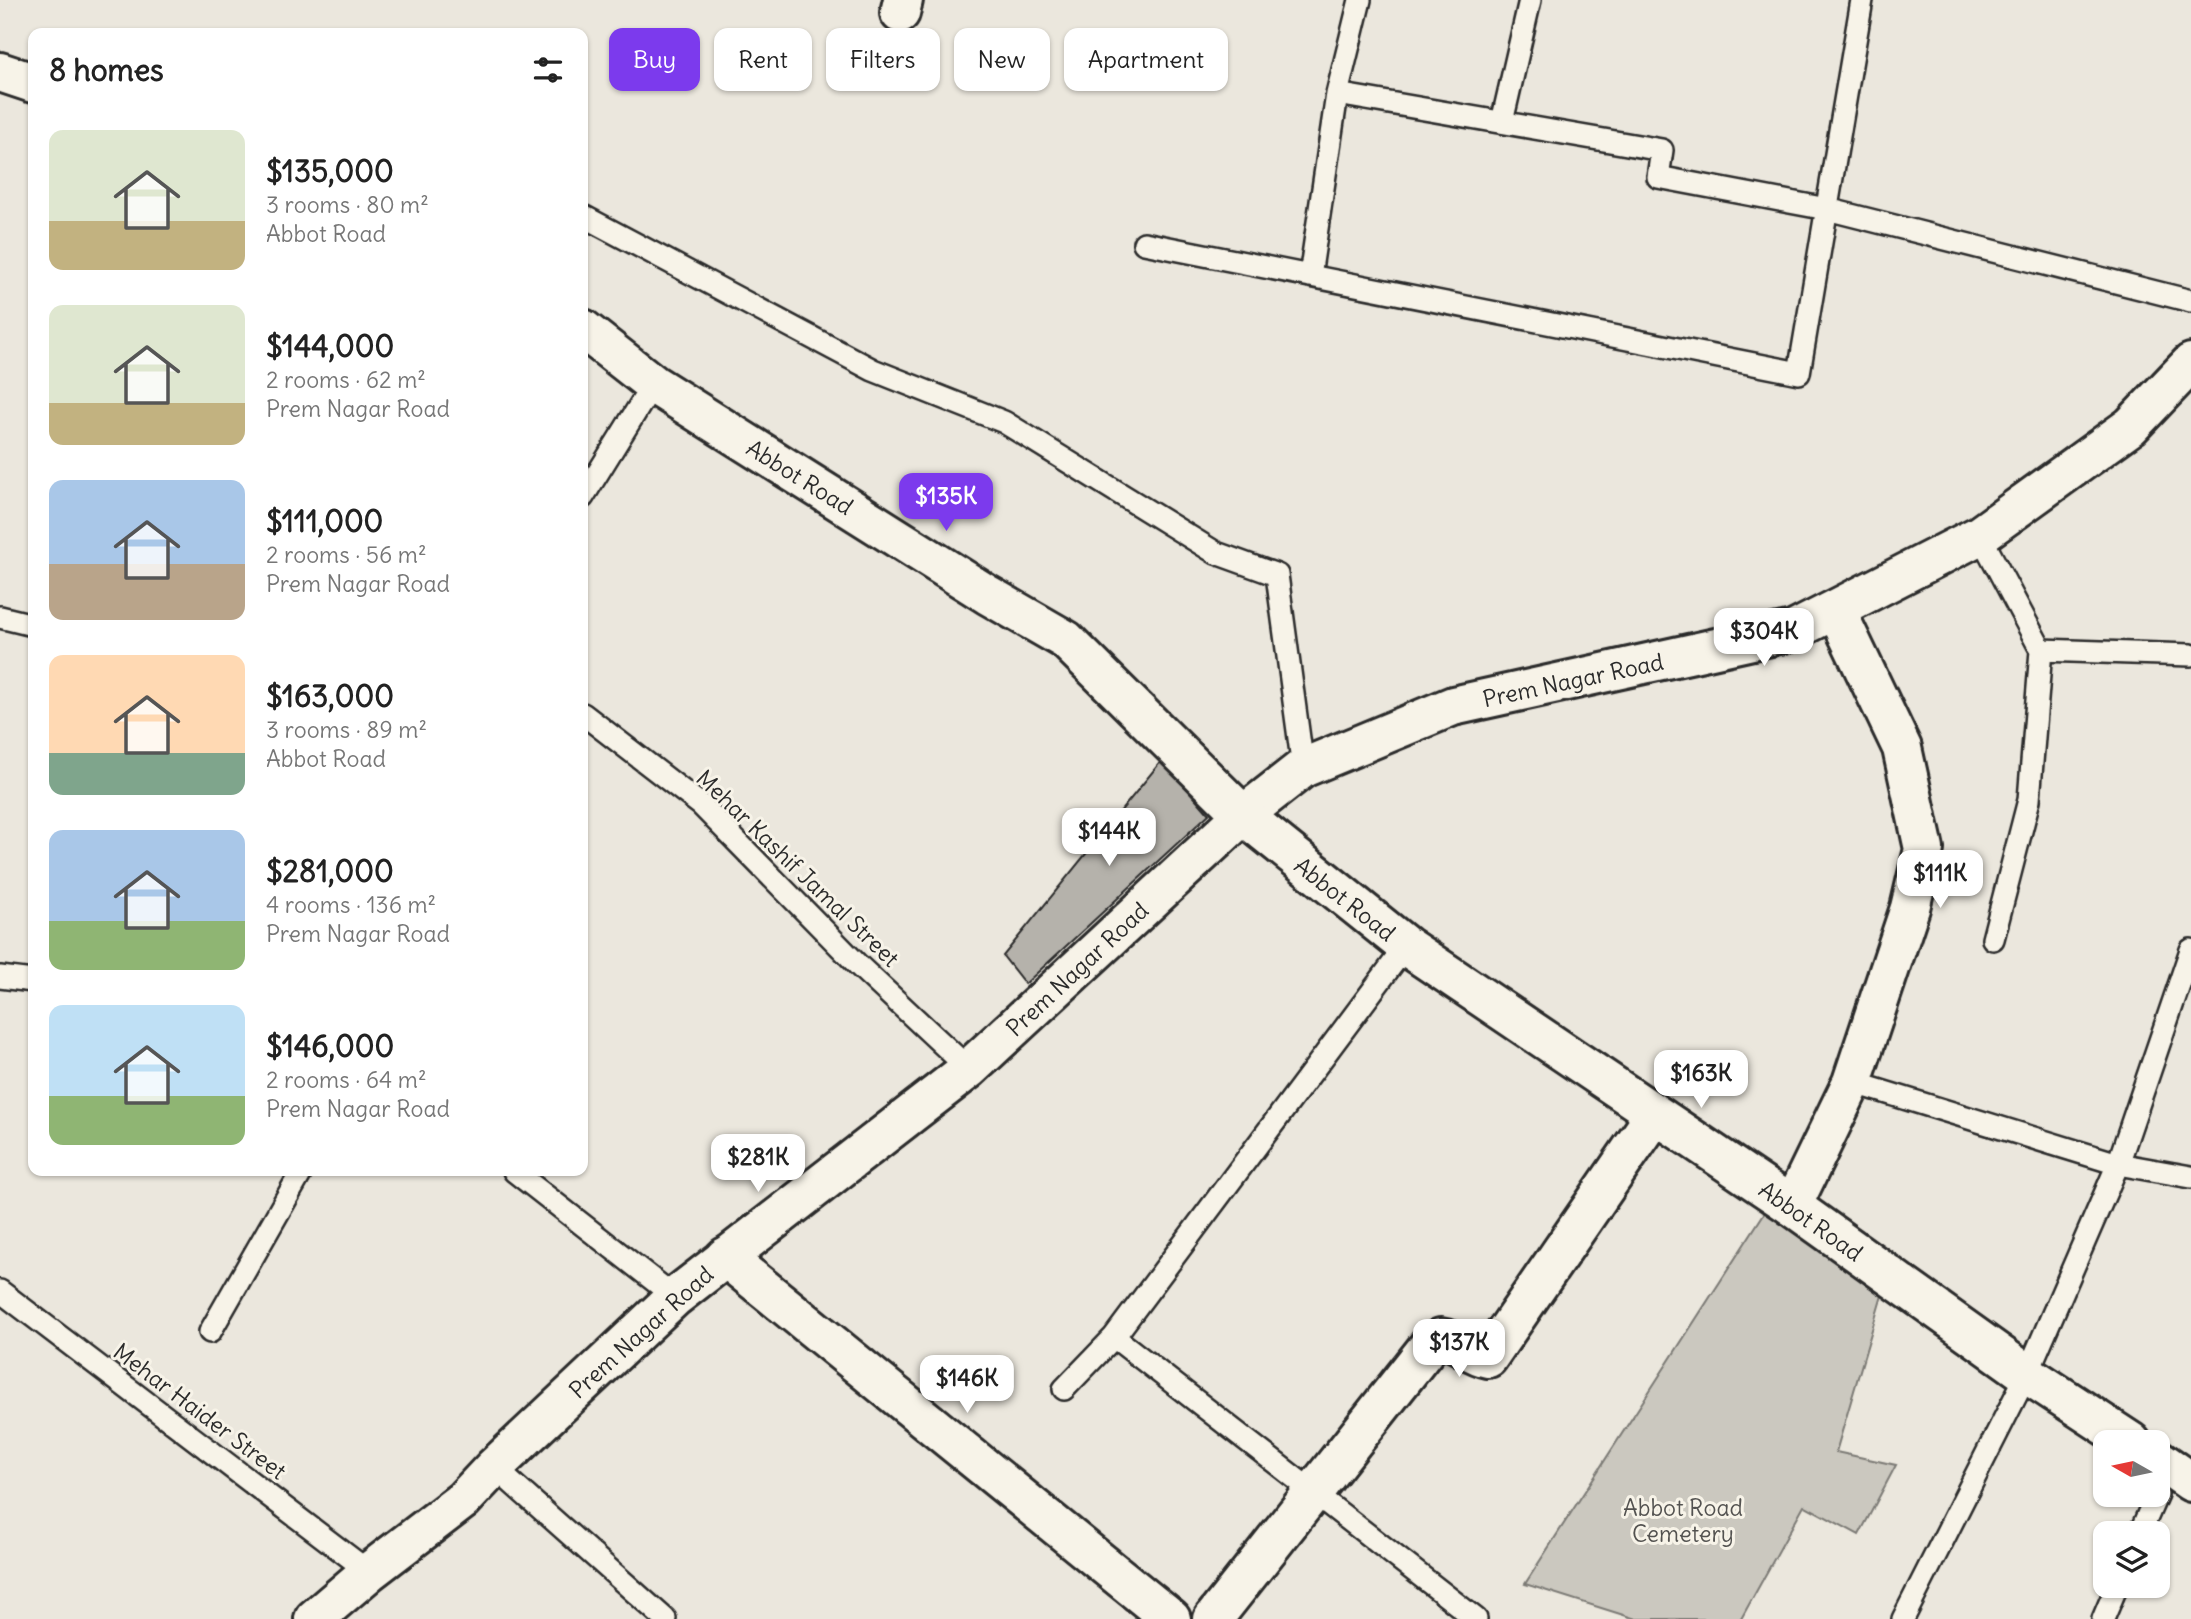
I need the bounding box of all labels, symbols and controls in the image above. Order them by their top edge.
chip: Buy [609,28,700,91]
chip: Rent [714,28,812,91]
chip: Filters [826,28,940,91]
chip: New [954,28,1050,91]
chip: Apartment [1064,28,1228,91]
text: 8 homes [49,51,164,89]
icon: filters [529,51,567,89]
text: $135,000 [266,152,394,190]
icon: home [105,158,189,242]
text: 3 rooms · 80 m² [266,190,429,219]
text: Abbot Road [266,219,386,248]
text: $144,000 [266,327,394,365]
icon: home [105,333,189,417]
text: 2 rooms · 62 m² [266,365,426,394]
text: Prem Nagar Road [266,394,450,423]
street label: Abbot Road [741,433,859,521]
pin: $135K [897,474,995,533]
text: $135K [915,481,977,510]
text: $111,000 [266,502,383,540]
icon: home [105,508,189,592]
text: 2 rooms · 56 m² [266,540,427,569]
text: Prem Nagar Road [266,569,450,598]
pin: $304K [1715,608,1813,668]
text: $304K [1730,616,1798,645]
street label: Prem Nagar Road [1480,647,1666,713]
text: $163,000 [266,677,394,715]
icon: home [105,683,189,767]
text: 3 rooms · 89 m² [266,715,427,744]
text: Abbot Road [266,744,386,773]
street label: Mehar Kashif Jamal Street [690,763,906,973]
pin: $144K [1060,808,1158,868]
text: $144K [1078,816,1140,845]
pin: $111K [1891,850,1989,910]
street label: Abbot Road [1289,851,1401,947]
text: $281,000 [266,852,394,890]
icon: home [105,858,189,942]
text: $111K [1913,858,1967,887]
text: 4 rooms · 136 m² [266,890,436,919]
street label: Prem Nagar Road [1000,896,1154,1042]
text: Prem Nagar Road [266,919,450,948]
text: $146,000 [266,1027,394,1065]
icon: home [105,1033,189,1117]
pin: $163K [1652,1050,1750,1110]
text: $163K [1670,1058,1732,1087]
text: 2 rooms · 64 m² [266,1065,427,1094]
text: Prem Nagar Road [266,1094,450,1123]
pin: $281K [709,1134,807,1194]
text: $281K [727,1142,789,1171]
street label: Abbot Road [1753,1175,1869,1267]
street label: Prem Nagar Road [563,1260,719,1404]
pin: $137K [1410,1320,1508,1379]
text: $137K [1429,1327,1489,1356]
street label: Mehar Haider Street [108,1337,292,1486]
pin: $146K [918,1356,1016,1415]
text: $146K [936,1363,998,1392]
north arrow [2093,1430,2170,1507]
map controls [2093,1430,2170,1598]
park label: Abbot Road Cemetery [1623,1493,1743,1548]
button: layers [2093,1521,2170,1598]

